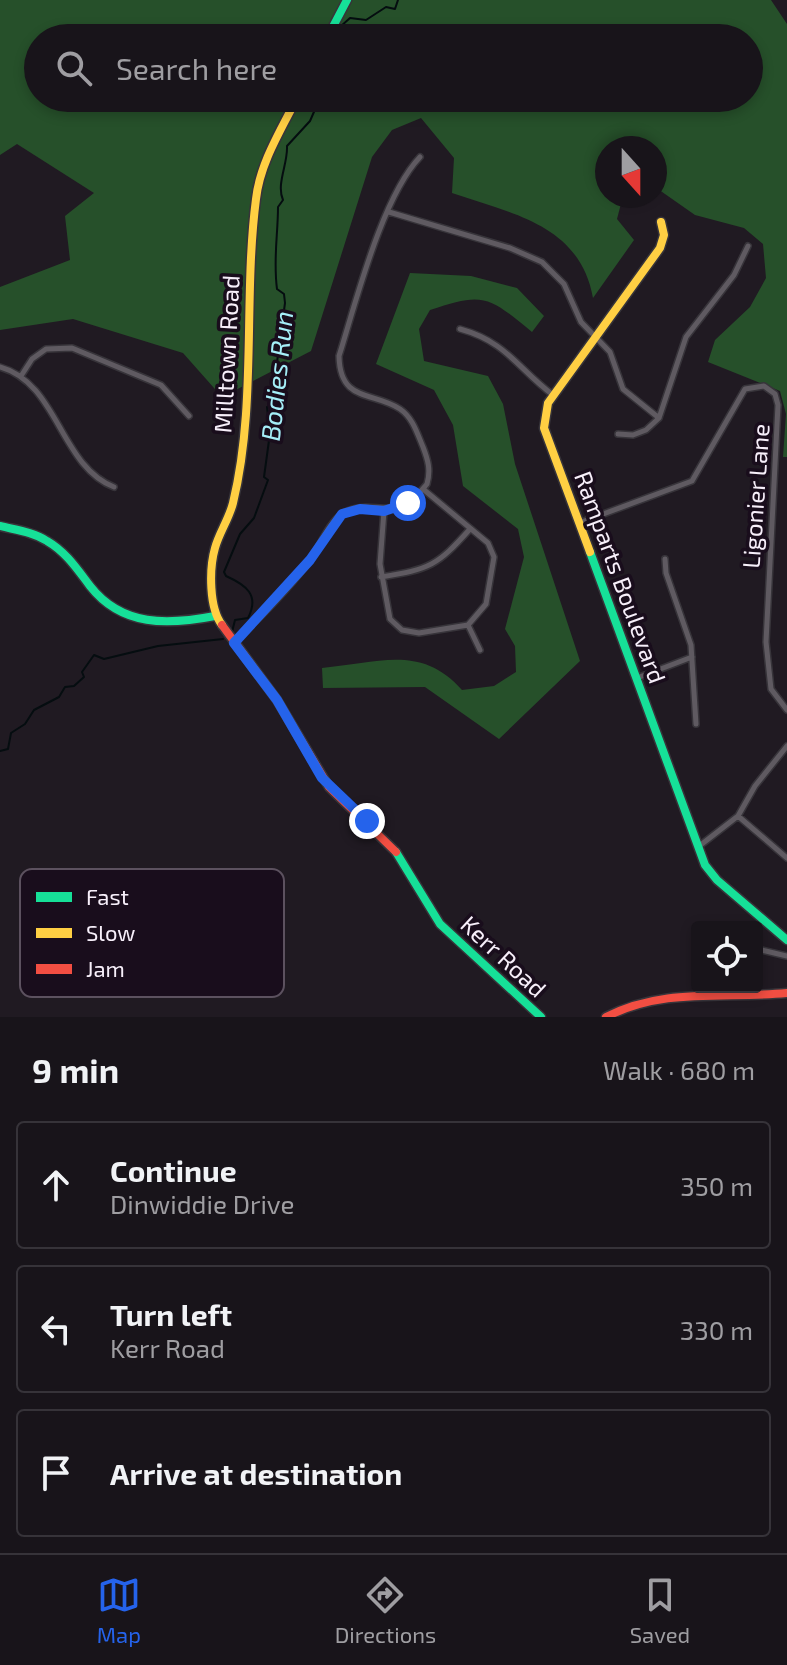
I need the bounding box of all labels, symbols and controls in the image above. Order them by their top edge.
search box [24,24,763,112]
icon: search [52,46,96,90]
text: Search here [116,50,277,86]
north arrow [595,136,667,208]
street label: Milltown Road [207,274,245,434]
water label: Bodies Run [254,309,298,443]
street label: Ligonier Lane [735,423,775,569]
street label: Ramparts Boulevard [569,467,673,687]
route start [390,485,426,521]
route end [349,803,385,839]
legend [20,869,284,997]
text: Fast [86,883,129,909]
street label: Kerr Road [455,909,553,1003]
text: Slow [86,919,135,945]
map controls [691,921,763,993]
button: locate [691,921,763,993]
text: Jam [86,955,125,981]
text: 9 min [32,1049,119,1090]
text: Walk · 680 m [603,1054,755,1085]
text: Continue [110,1152,237,1188]
icon: ahead [34,1163,78,1207]
text: 350 m [680,1170,753,1201]
text: Dinwiddie Drive [110,1188,294,1219]
text: Turn left [110,1296,232,1332]
icon: left [34,1307,78,1351]
text: 330 m [680,1314,753,1345]
text: Kerr Road [110,1332,225,1363]
icon: arrive [34,1451,78,1495]
text: Arrive at destination [110,1455,402,1491]
tab: Map [97,1573,141,1647]
tab: Directions [335,1573,436,1647]
tab: Saved [630,1573,690,1647]

